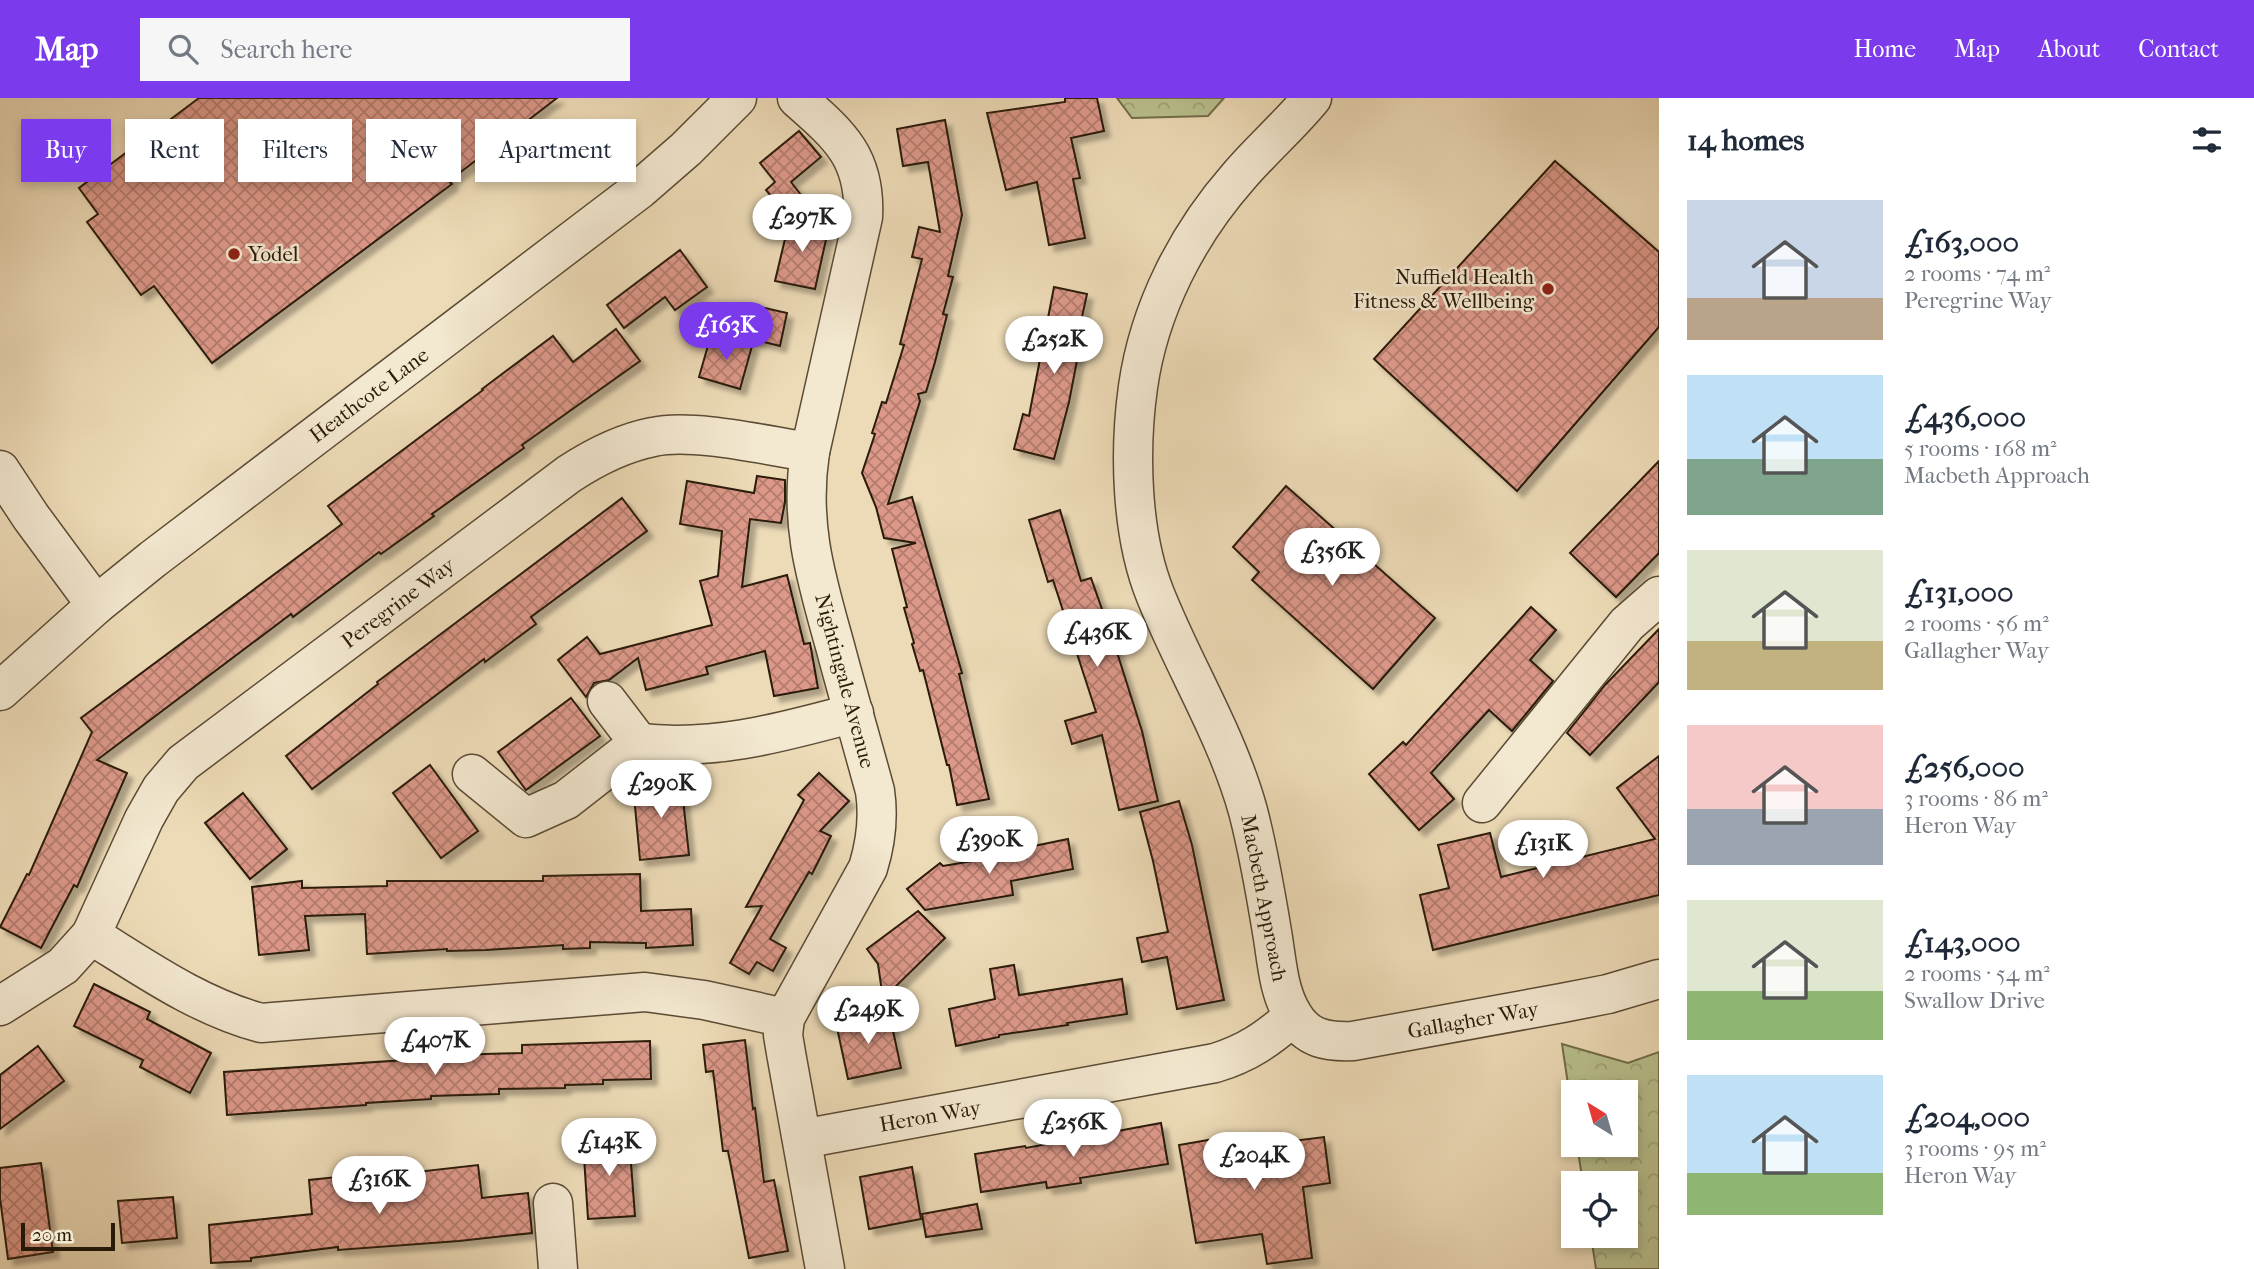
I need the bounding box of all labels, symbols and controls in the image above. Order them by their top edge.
search box [140,18,630,81]
text: Map [35,30,98,69]
icon: search [164,30,202,68]
text: Search here [220,34,352,65]
text: Home [1854,35,1916,63]
text: Map [1954,35,2000,63]
text: About [2038,35,2100,63]
text: Contact [2138,35,2219,63]
chip: Buy [21,119,111,182]
chip: Rent [125,119,224,182]
chip: Filters [238,119,352,182]
chip: New [366,119,461,182]
chip: Apartment [475,119,636,182]
icon: filters [2188,121,2226,159]
text: 14 homes [1687,123,1804,158]
pin: £297K [753,194,851,254]
text: £297K [768,203,836,230]
text: £163,000 [1904,225,2019,260]
icon: home [1743,228,1827,312]
place label: Yodel [247,242,299,266]
marker: Yodel [226,246,242,262]
text: 2 rooms · 74 m² [1904,260,2050,287]
place label: Nuffield Health Fitness & Wellbeing [1353,265,1535,313]
marker: Nuffield Health Fitness & Wellbeing [1540,281,1556,297]
text: Peregrine Way [1904,287,2052,314]
pin: £163K [677,302,775,362]
text: £163K [695,311,757,338]
pin: £252K [1005,316,1103,376]
text: £252K [1021,325,1087,352]
street label: Heathcote Lane [305,342,433,448]
text: £436,000 [1904,400,2026,435]
icon: home [1743,403,1827,487]
text: 5 rooms · 168 m² [1904,435,2057,462]
text: Macbeth Approach [1904,462,2090,489]
pin: £356K [1283,528,1381,588]
text: £356K [1300,537,1364,564]
street label: Peregrine Way [337,552,460,653]
text: £131,000 [1904,575,2014,610]
icon: home [1743,578,1827,662]
street label: Nightingale Avenue [810,591,880,771]
pin: £436K [1048,610,1146,669]
text: 2 rooms · 56 m² [1904,610,2049,637]
text: £436K [1063,618,1131,645]
text: Gallagher Way [1904,637,2049,664]
text: £256,000 [1904,750,2025,785]
icon: home [1743,753,1827,837]
pin: £290K [612,760,710,820]
text: £290K [627,769,695,796]
text: 3 rooms · 86 m² [1904,785,2048,812]
street label: Macbeth Approach [1236,812,1292,984]
text: Heron Way [1904,812,2016,839]
pin: £390K [940,816,1038,876]
pin: £131K [1494,820,1592,880]
text: £390K [956,825,1022,852]
text: £131K [1514,829,1572,856]
text: £143,000 [1904,925,2021,960]
icon: home [1743,928,1827,1012]
text: 2 rooms · 54 m² [1904,960,2050,987]
pin: £249K [819,986,917,1046]
text: Swallow Drive [1904,987,2045,1014]
text: £249K [833,995,903,1022]
street label: Gallagher Way [1406,997,1541,1043]
pin: £407K [386,1018,484,1077]
text: £407K [400,1026,470,1053]
north arrow [1561,1080,1638,1157]
map controls [1561,1080,1638,1248]
street label: Heron Way [877,1095,983,1137]
pin: £256K [1024,1100,1122,1159]
text: £204,000 [1904,1100,2030,1135]
icon: home [1743,1103,1827,1187]
text: £256K [1040,1108,1106,1135]
pin: £143K [560,1118,658,1178]
text: £143K [577,1127,641,1154]
pin: £204K [1205,1132,1303,1192]
text: 3 rooms · 95 m² [1904,1135,2046,1162]
text: £204K [1219,1141,1289,1168]
pin: £316K [330,1156,428,1216]
text: Heron Way [1904,1162,2016,1189]
text: £316K [348,1165,410,1192]
button: locate [1561,1171,1638,1248]
scale bar [21,1220,116,1252]
text: 20 m [32,1224,72,1246]

